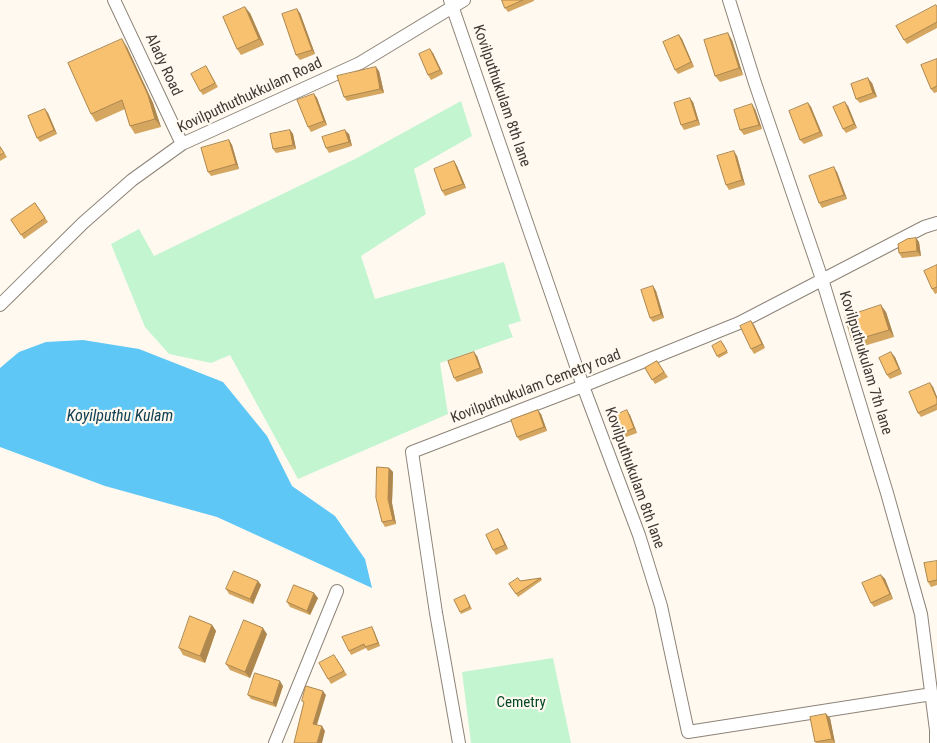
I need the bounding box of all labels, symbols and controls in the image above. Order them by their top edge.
street label: Kovilputhukulam 8th lane [468,23,534,169]
street label: Alady Road [141,31,185,99]
street label: Kovilputhuthukkulam Road [175,55,325,137]
street label: Kovilputhukulam 7th lane [835,289,895,437]
street label: Kovilputhukulam Cemetry road [448,346,624,428]
street label: Kovilputhukulam 8th lane [600,405,668,551]
water label: Koyilputhu Kulam [67,407,173,427]
park label: Cemetry [496,694,546,712]

